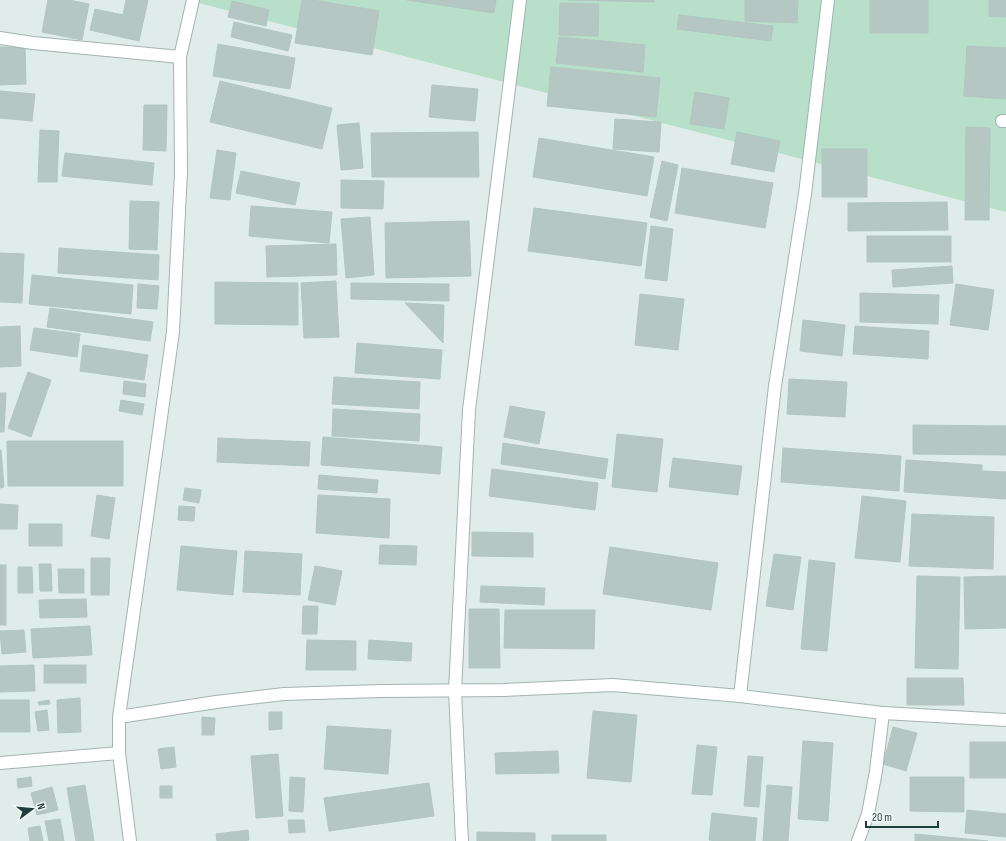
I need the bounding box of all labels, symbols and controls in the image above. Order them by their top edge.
north arrow [12,789,52,829]
text: N [34,802,48,811]
scale bar [866,803,938,829]
text: 20 m [872,810,892,825]

